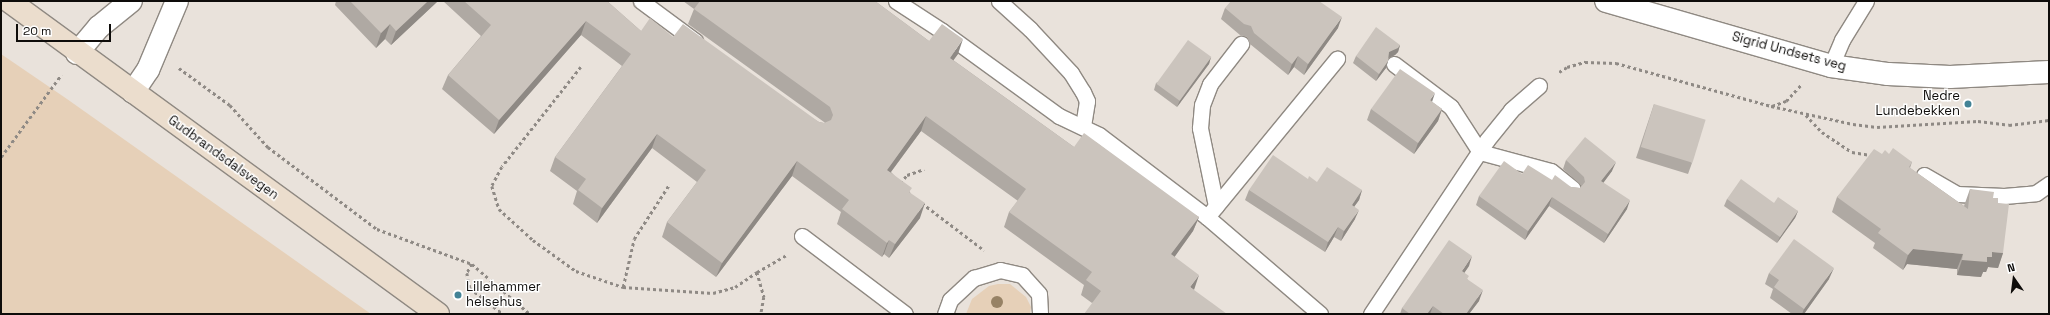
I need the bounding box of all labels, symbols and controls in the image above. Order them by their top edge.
scale bar [18,16,113,42]
text: 20 m [23,23,51,39]
street label: Sigrid Undsets veg [1730,29,1848,75]
place label: Nedre Lundebekken [1876,89,1960,120]
marker: Nedre Lundebekken [1963,99,1973,109]
street label: Gudbrandsdalsvegen [165,113,281,203]
north arrow [1994,259,2034,299]
text: N [2006,260,2016,275]
place label: Lillehammer helsehus [466,280,541,311]
marker: Lillehammer helsehus [453,290,463,300]

